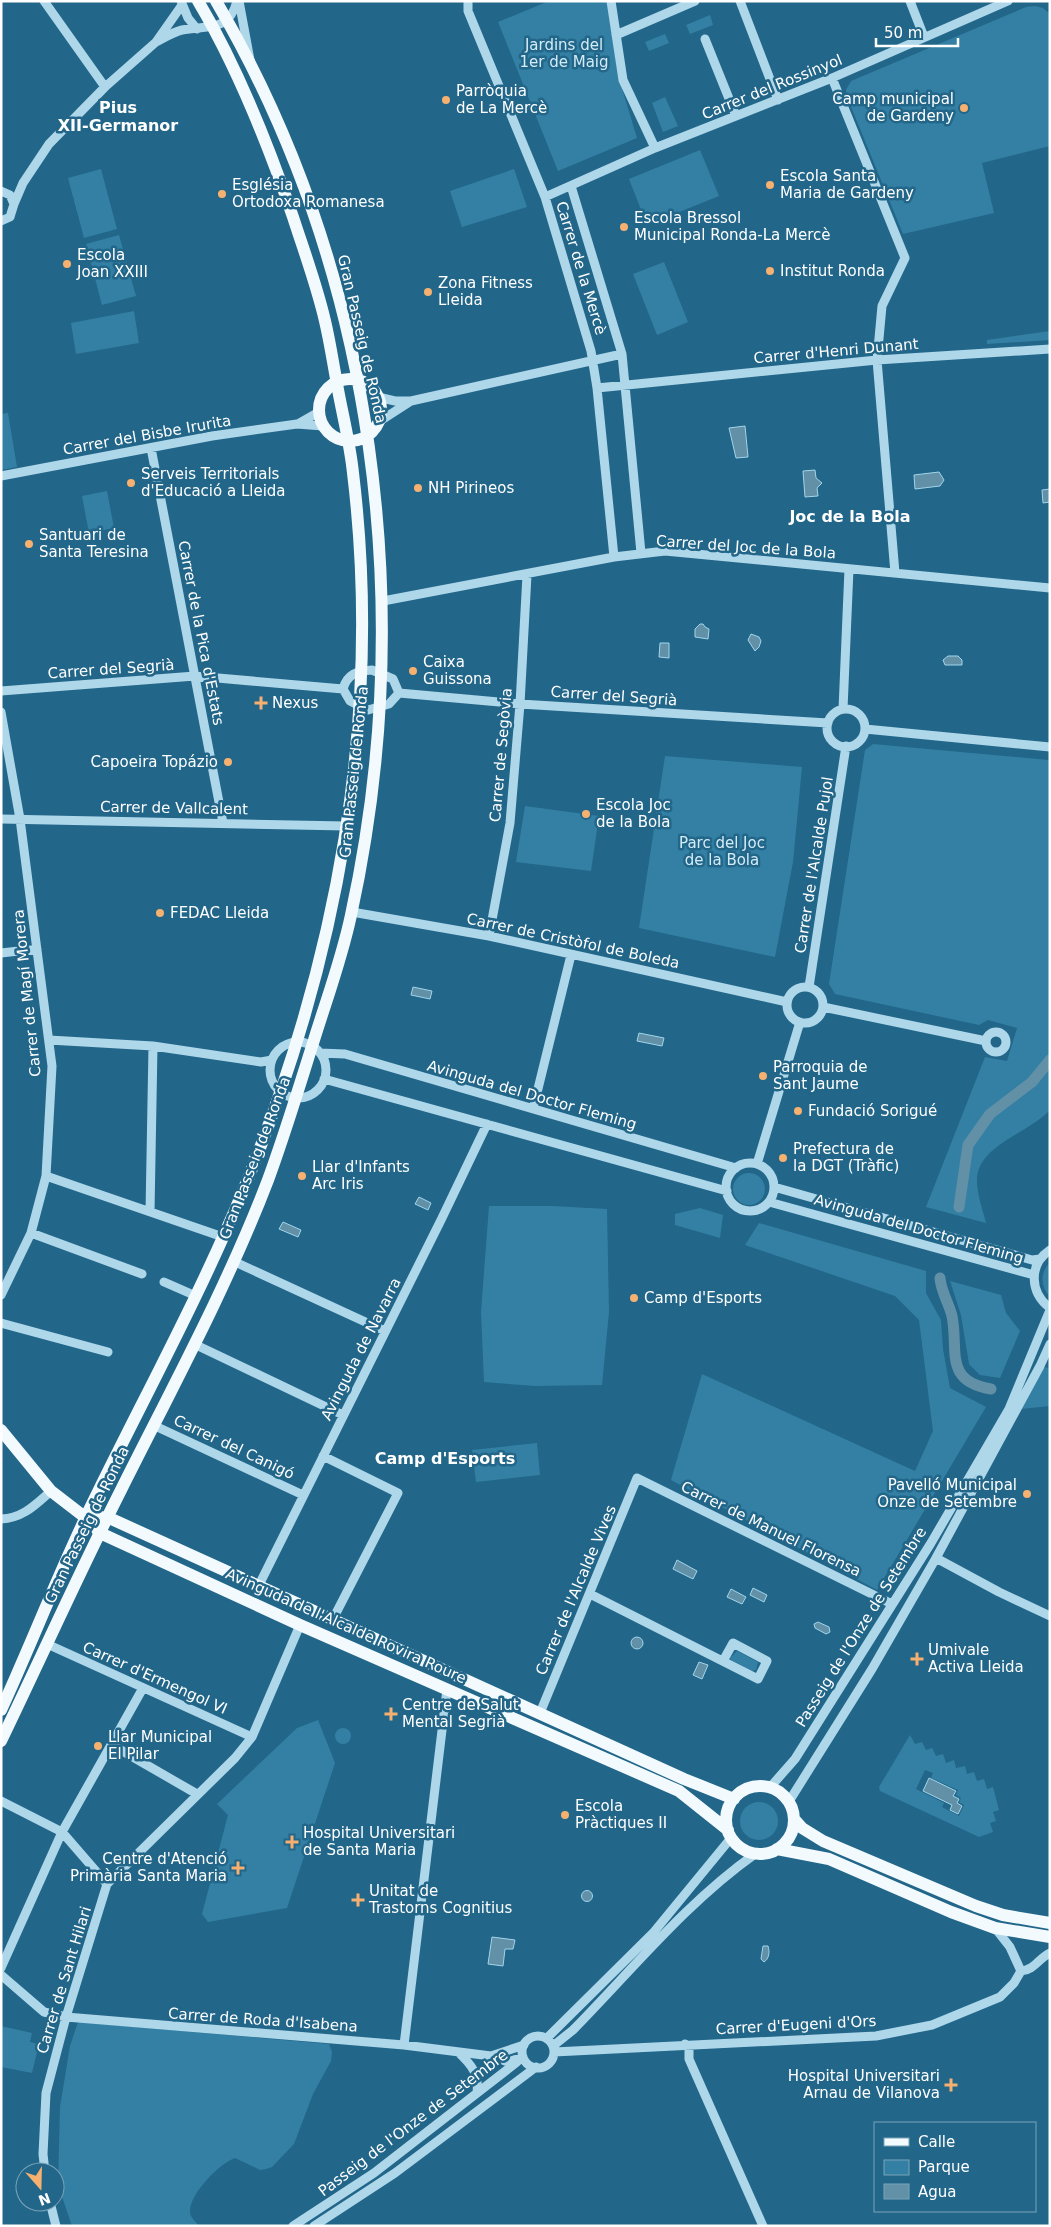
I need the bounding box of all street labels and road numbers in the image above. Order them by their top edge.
street label: Carrer del Rossinyol [699,51,845,123]
street label: Carrer de la Mercè [552,199,610,337]
street label: Gran Passeig de Ronda [334,253,390,425]
street label: Carrer d'Henri Dunant [753,335,919,367]
street label: Carrer del Bisbe Irurita [61,411,233,459]
street label: Carrer del Joc de la Bola [655,532,837,562]
street label: Carrer de la Pica d'Estats [174,539,228,727]
street label: Carrer del Segrià [47,656,175,682]
street label: Carrer del Segrià [550,683,678,709]
street label: Gran Passeig de Ronda [336,685,372,859]
street label: Carrer de Segòvia [486,687,516,823]
street label: Carrer de l'Alcalde Pujol [791,775,837,955]
street label: Carrer de Vallcalent [100,798,248,818]
street label: Carrer de Magí Morera [9,908,45,1078]
street label: Carrer de Cristòfol de Boleda [465,910,681,972]
street label: Avinguda del Doctor Fleming [425,1056,639,1134]
street label: Gran Passeig de Ronda [216,1074,294,1242]
street label: Avinguda del Doctor Fleming [812,1190,1026,1268]
street label: Avinguda de Navarra [317,1275,405,1423]
street label: Carrer del Canigó [171,1411,297,1483]
street label: Gran Passeig de Ronda [41,1443,133,1607]
street label: Carrer de Manuel Florensa [678,1478,864,1580]
street label: Carrer de l'Alcalde Vives [532,1502,620,1678]
street label: Passeig de l'Onze de Setembre [792,1524,930,1730]
street label: Avinguda de l'Alcalde Rovira Roure [223,1565,469,1687]
street label: Carrer d'Ermengol VI [80,1638,230,1718]
street label: Carrer de Sant Hilari [33,1904,95,2056]
street label: Carrer de Roda d'Isabena [168,2004,358,2036]
street label: Carrer d'Eugeni d'Ors [715,2012,877,2038]
street label: Passeig de l'Onze de Setembre [315,2046,511,2200]

